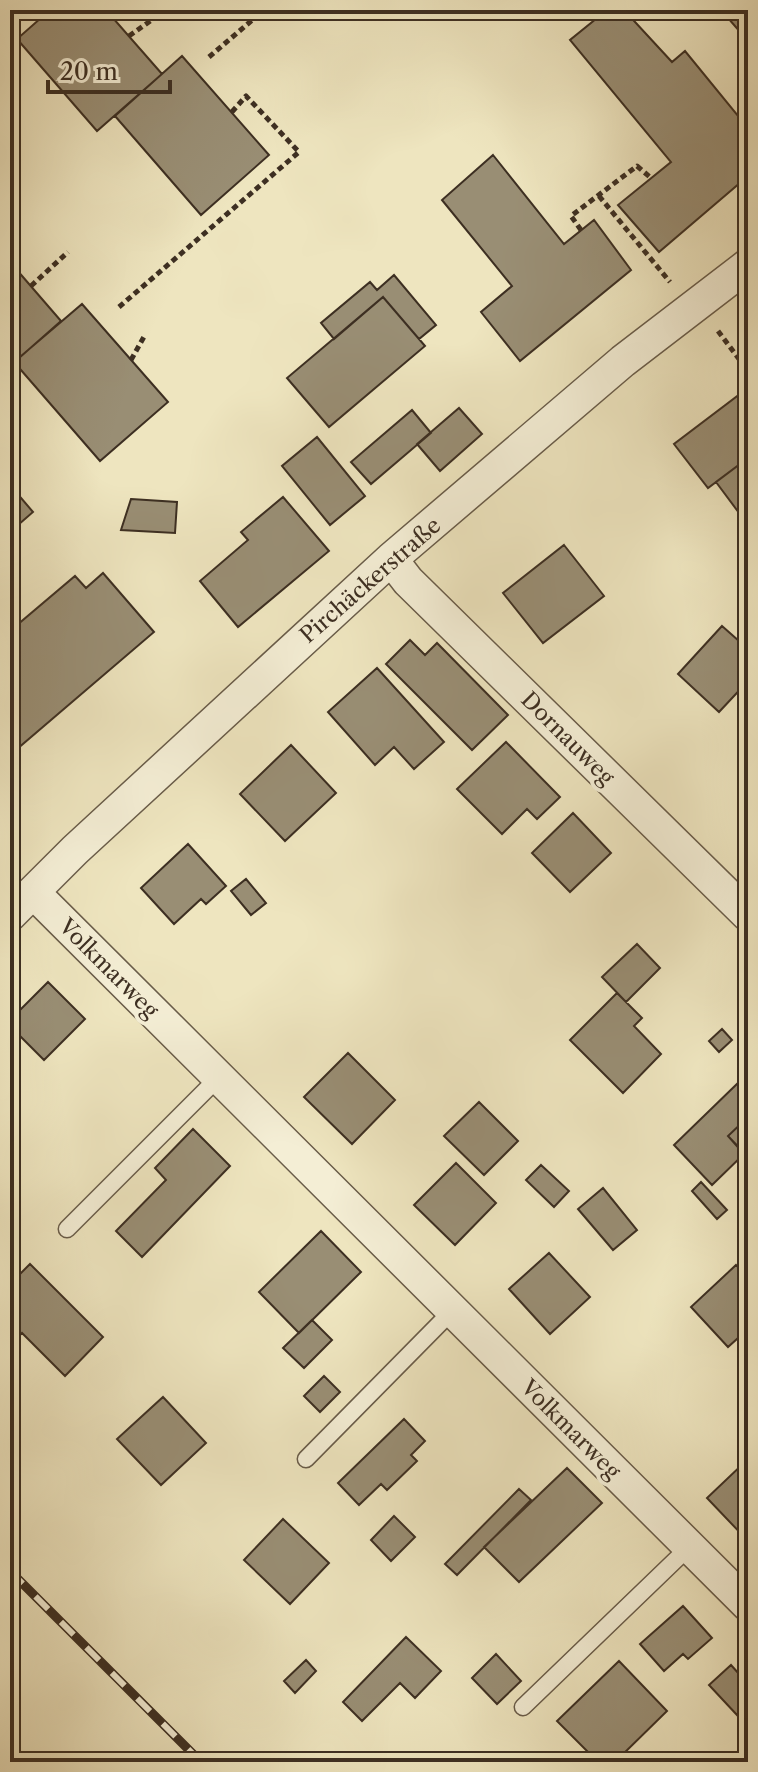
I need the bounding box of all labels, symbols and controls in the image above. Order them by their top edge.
scale bar [48,44,170,94]
text: 20 m [60,57,118,86]
street label: Pirchäckerstraße [294,512,446,649]
street label: Dornauweg [515,686,620,791]
street label: Volkmarweg [53,912,164,1024]
street label: Volkmarweg [515,1373,626,1485]

